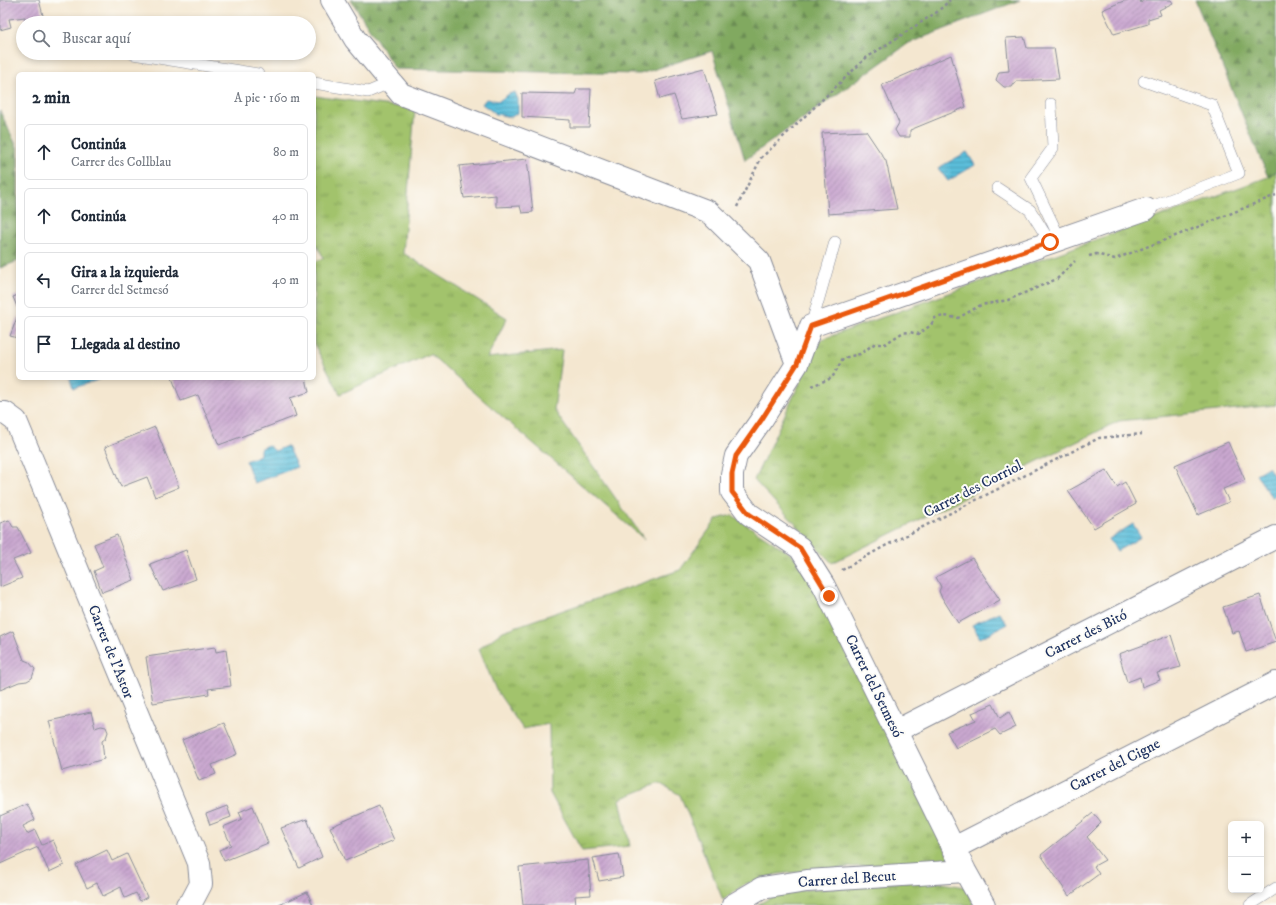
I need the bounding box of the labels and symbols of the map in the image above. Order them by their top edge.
route start [1041,233,1059,251]
street label: Carrer des Corriol [920,456,1026,522]
route end [820,587,838,605]
street label: Carrer de l'Astor [84,602,139,702]
street label: Carrer des Bitó [1042,605,1130,663]
street label: Carrer del Setmesó [841,631,907,741]
street label: Carrer del Cigne [1067,734,1163,796]
street label: Carrer del Becut [797,866,897,892]

